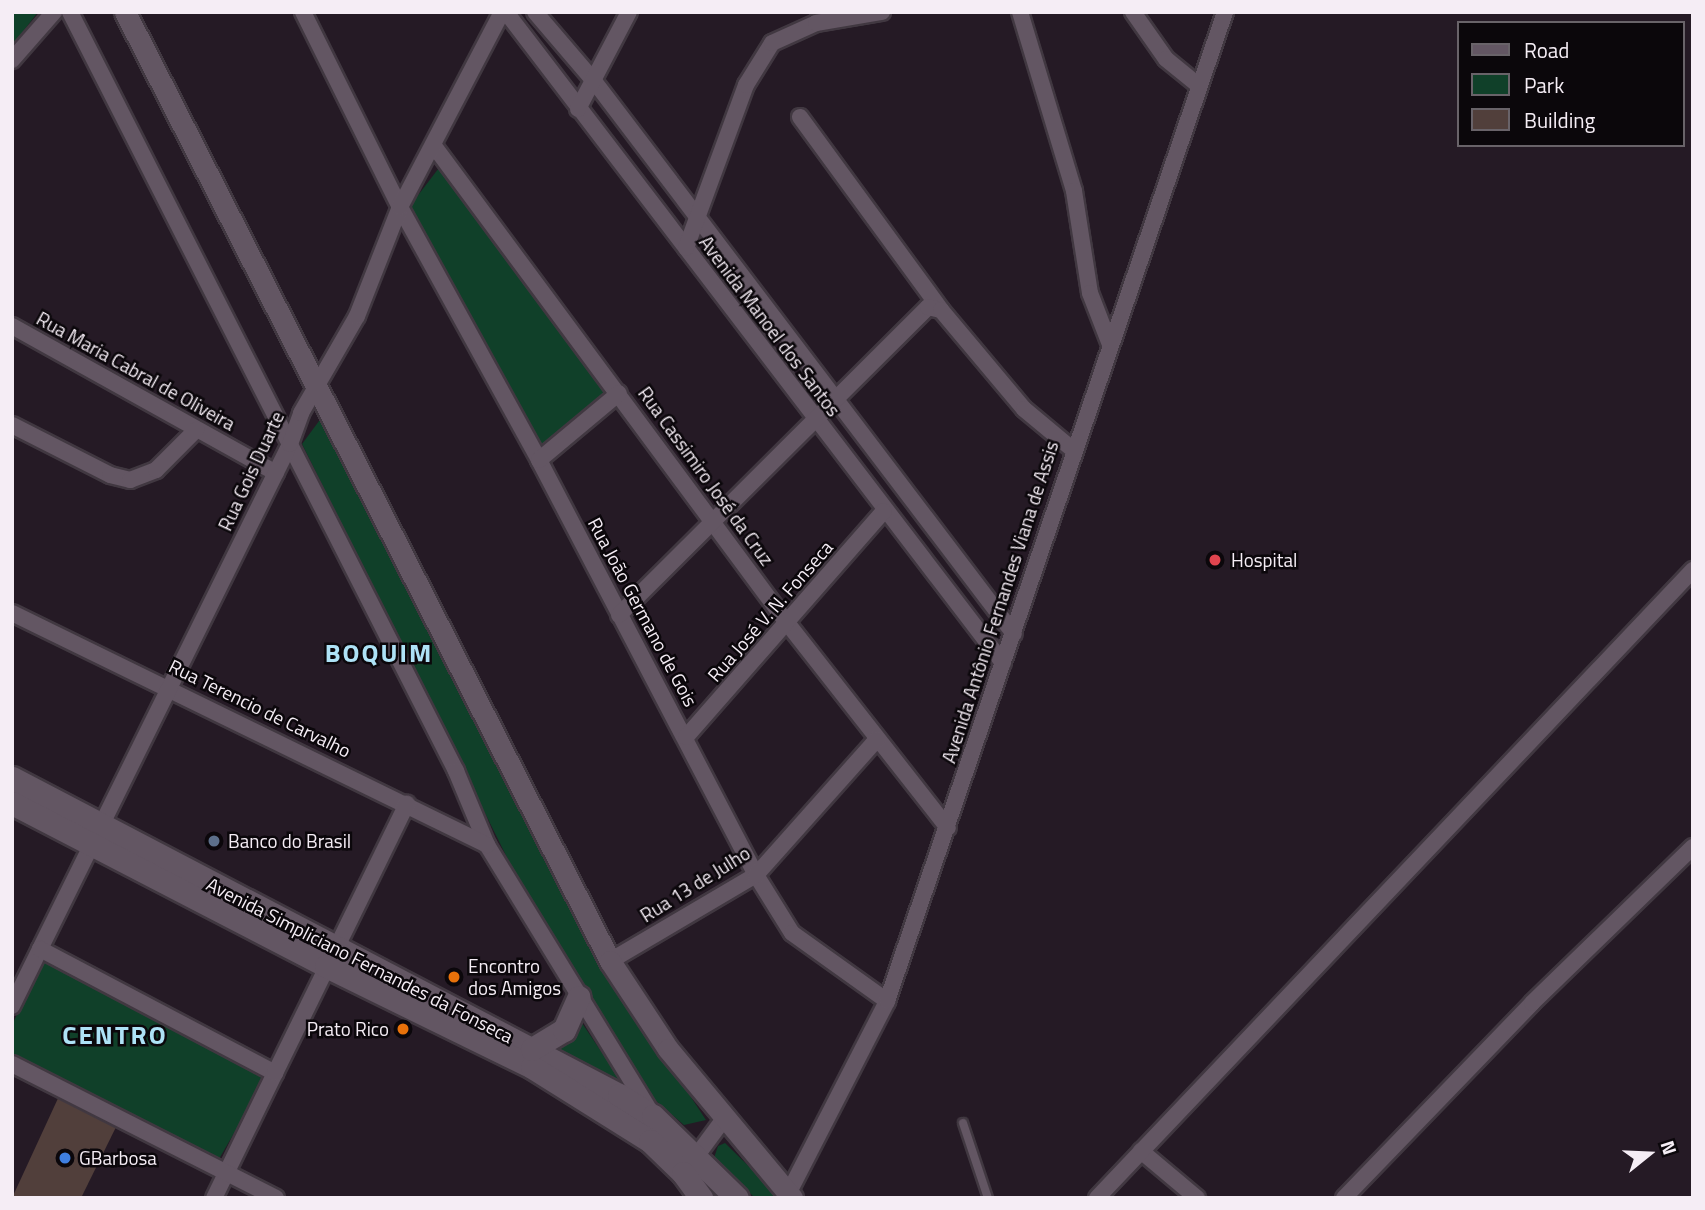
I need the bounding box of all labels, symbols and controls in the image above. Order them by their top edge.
legend [1456,21,1684,147]
text: Road [1524,34,1569,66]
text: Park [1524,69,1564,101]
text: Building [1524,104,1595,136]
street label: Avenida Manoel dos Santos [695,231,845,421]
street label: Rua Maria Cabral de Oliveira [33,307,239,435]
street label: Rua Cassimiro José da Cruz [634,382,778,570]
street label: Rua Gois Duarte [213,408,289,534]
street label: Avenida Antônio Fernandes Viana de Assis [937,438,1063,766]
street label: Rua João Germano de Gois [583,514,703,710]
street label: Rua José V. N. Fonseca [703,536,837,686]
place label: Hospital [1231,549,1297,571]
marker: Hospital [1205,550,1225,570]
district label: BOQUIM [326,637,432,669]
street label: Rua Terencio de Carvalho [165,654,355,762]
place label: Banco do Brasil [228,830,351,852]
marker: Banco do Brasil [206,833,222,849]
street label: Rua 13 de Julho [636,841,754,927]
street label: Avenida Simpliciano Fernandes da Fonseca [203,872,517,1048]
place label: Encontro dos Amigos [468,955,561,999]
marker: Encontro dos Amigos [446,969,462,985]
place label: Prato Rico [307,1018,389,1040]
district label: CENTRO [63,1019,167,1051]
marker: Prato Rico [395,1021,411,1037]
north arrow [1614,1119,1684,1189]
text: N [1654,1137,1685,1158]
place label: GBarbosa [79,1147,157,1169]
marker: GBarbosa [57,1150,73,1166]

